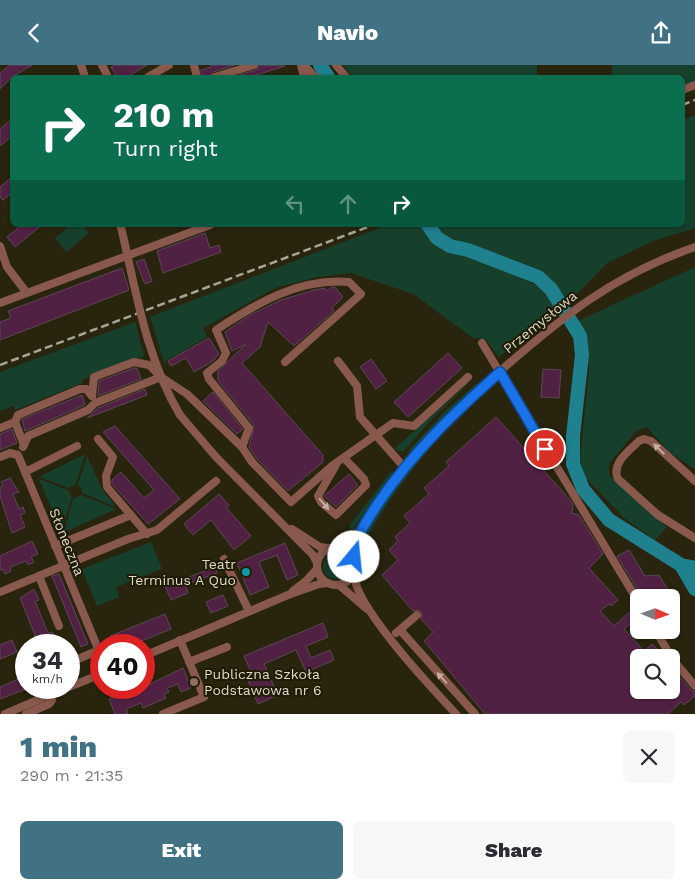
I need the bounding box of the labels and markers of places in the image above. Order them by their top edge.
pin [524,428,566,470]
place label: Teatr Terminus A Quo [128,556,236,588]
marker: Teatr Terminus A Quo [240,566,252,578]
place label: Publiczna Szkoła Podstawowa nr 6 [204,666,322,698]
marker: Publiczna Szkoła Podstawowa nr 6 [188,676,200,688]

